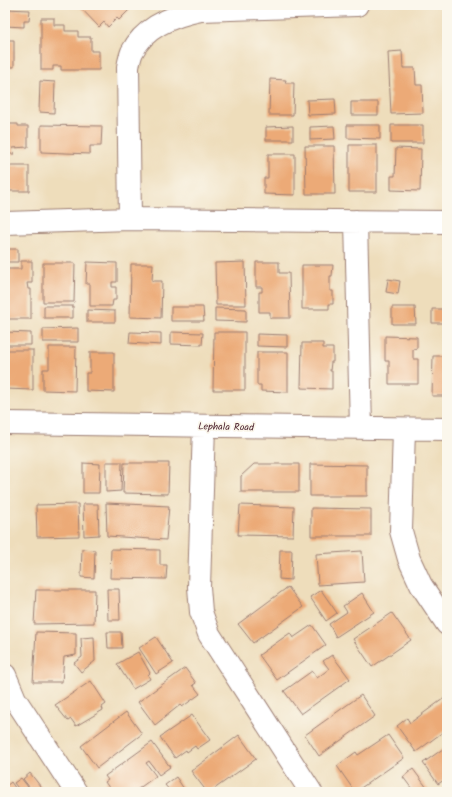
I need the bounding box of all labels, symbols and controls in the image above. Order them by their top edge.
street label: Lephala Road [198,419,255,436]

